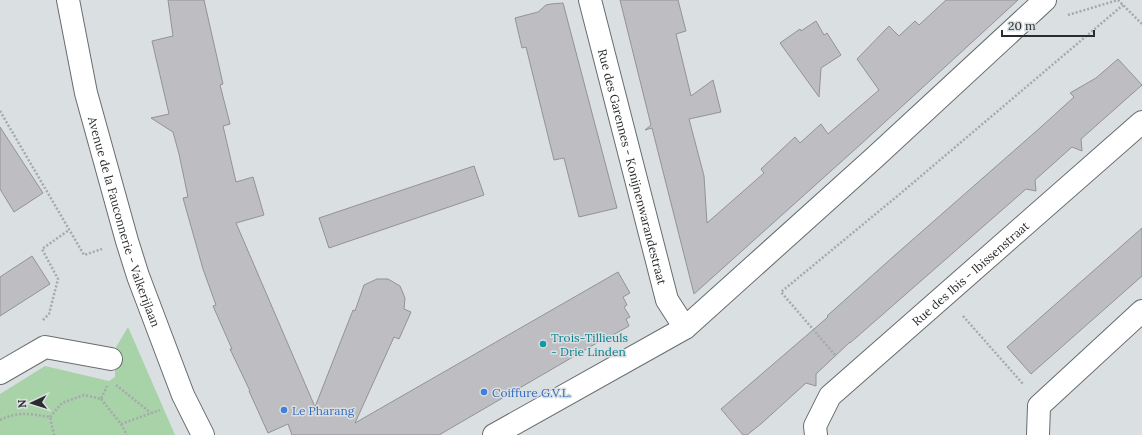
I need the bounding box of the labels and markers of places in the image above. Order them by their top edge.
place label: Trois-Tillieuls - Drie Linden [551,330,629,359]
marker: Trois-Tillieuls - Drie Linden [538,339,548,349]
place label: Coiffure G.V.L. [492,385,572,400]
marker: Coiffure G.V.L. [479,387,489,397]
place label: Le Pharang [292,403,355,418]
marker: Le Pharang [279,405,289,415]

